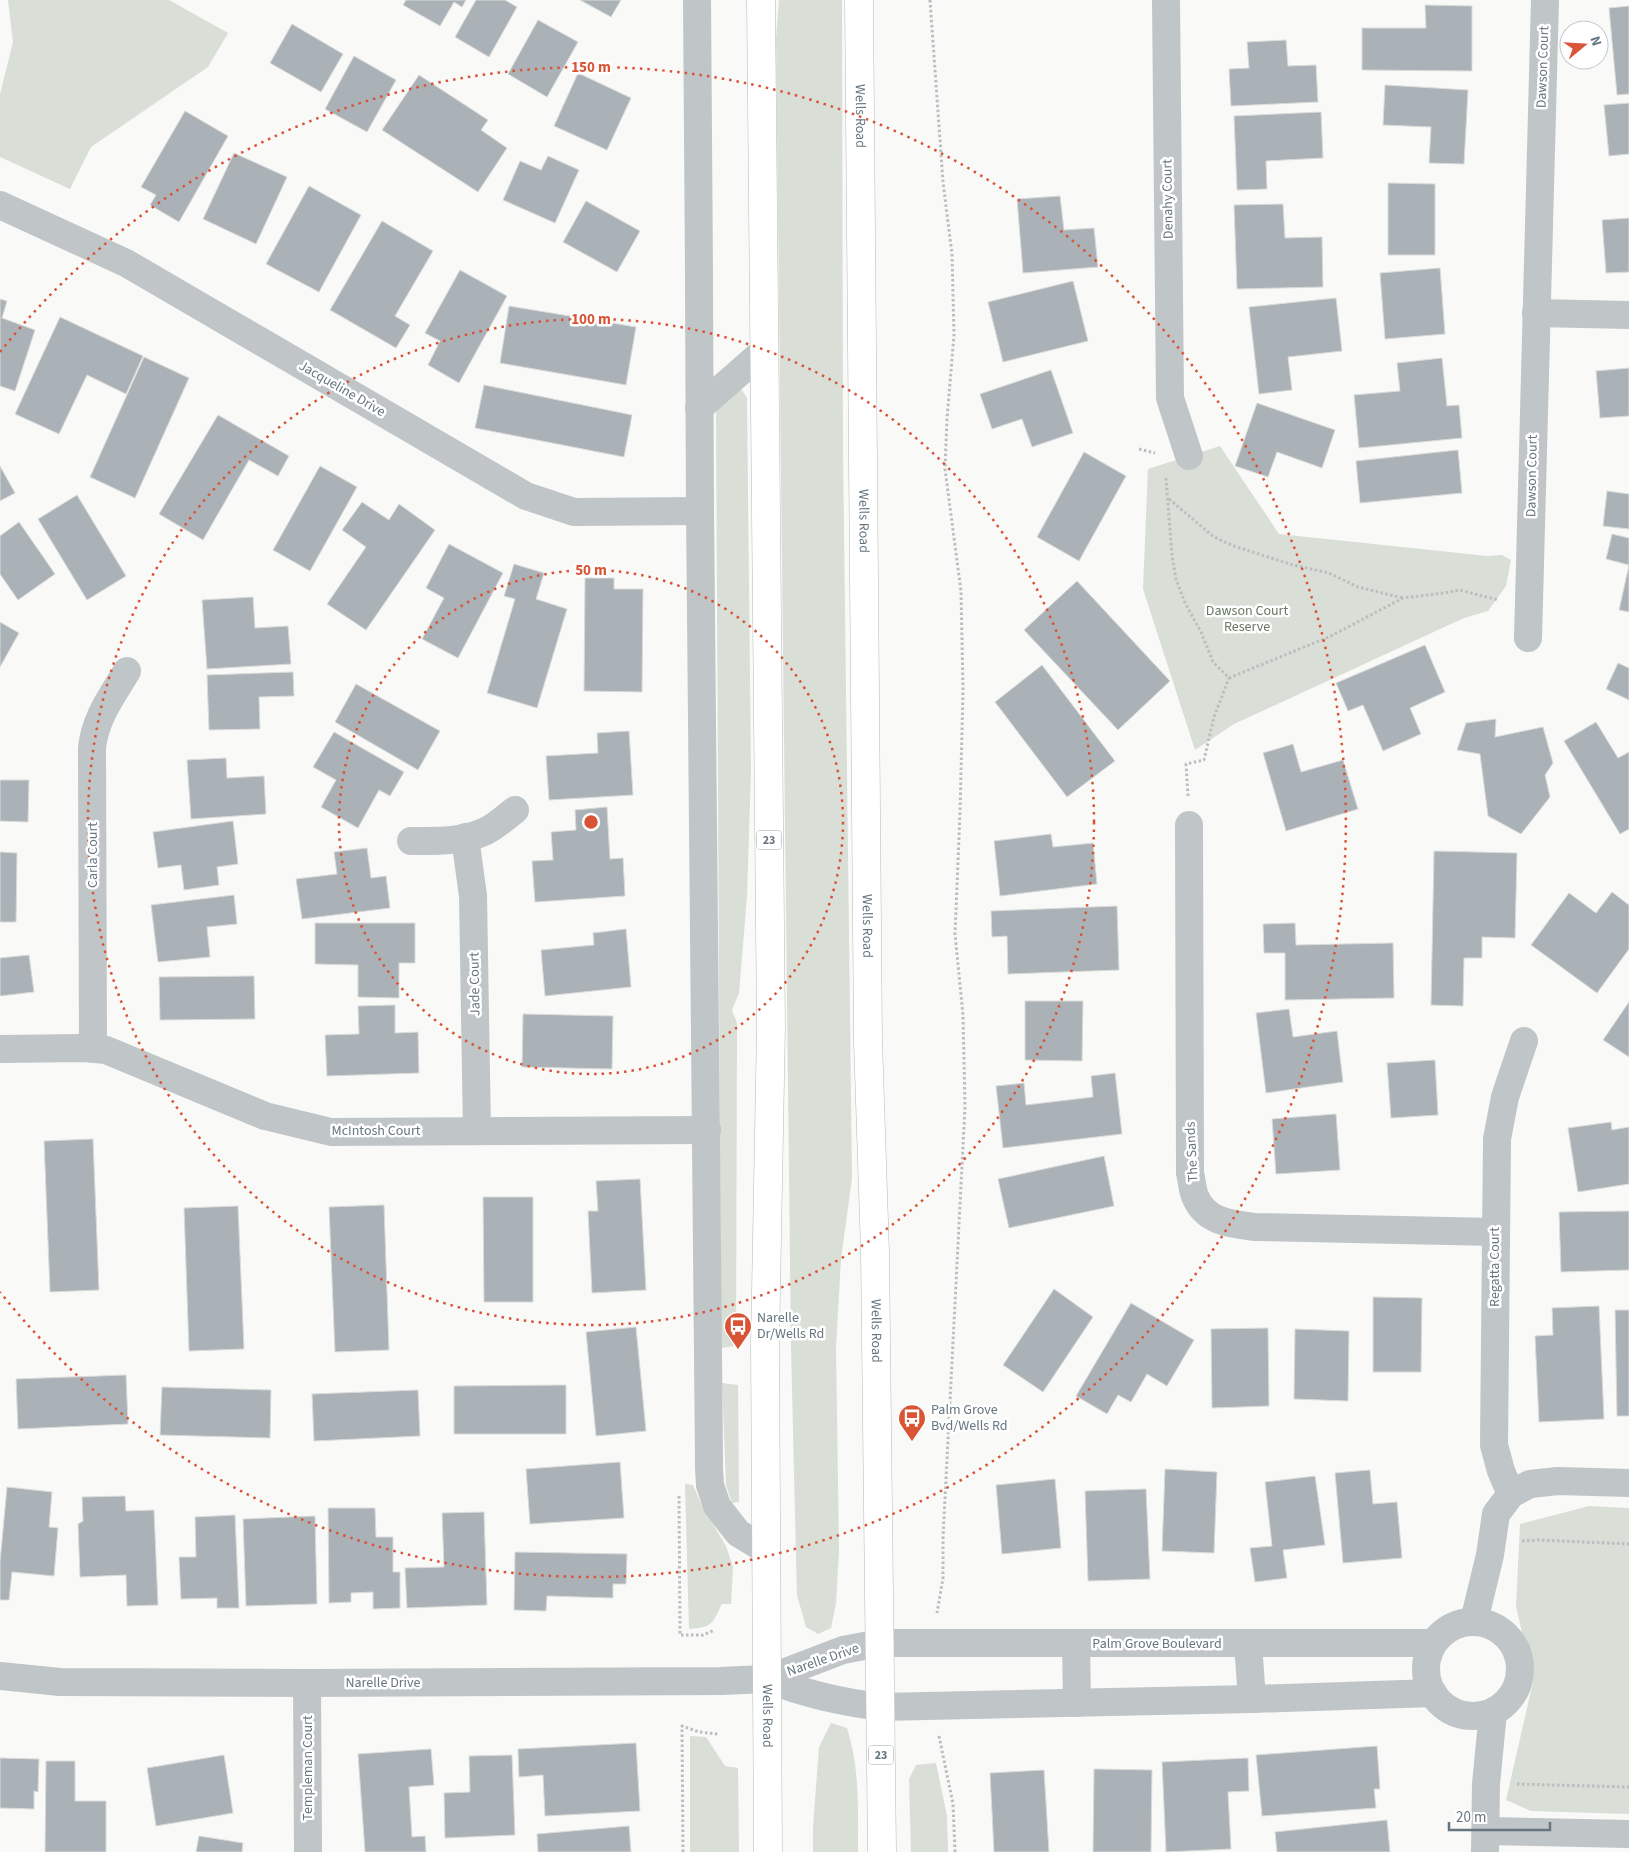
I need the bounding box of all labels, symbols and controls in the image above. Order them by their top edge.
north arrow [1559,20,1609,70]
street label: Dawson Court [1532,25,1554,109]
text: N [1584,34,1606,49]
text: 150 m [571,57,611,78]
street label: Wells Road [850,84,870,148]
street label: Denahy Court [1157,159,1179,239]
text: 100 m [571,309,611,330]
street label: Jacqueline Drive [295,356,389,422]
street label: Dawson Court [1521,434,1543,517]
street label: Wells Road [853,489,874,553]
text: 50 m [575,560,607,581]
park label: Dawson Court Reserve [1206,601,1288,637]
centre of rings [582,813,600,831]
street label: Carla Court [83,822,103,888]
road number: 23 [756,830,782,850]
street label: Wells Road [857,894,877,958]
street label: Jade Court [464,952,486,1016]
street label: McIntosh Court [331,1121,421,1141]
street label: The Sands [1180,1121,1204,1183]
street label: Regatta Court [1485,1227,1505,1307]
street label: Wells Road [866,1299,886,1363]
place label: Narelle Dr/Wells Rd [757,1308,824,1344]
bus stop icon: Narelle Dr/Wells Rd [723,1311,753,1350]
place label: Palm Grove Bvd/Wells Rd [931,1400,1008,1436]
bus stop icon: Palm Grove Bvd/Wells Rd [897,1403,927,1442]
street label: Palm Grove Boulevard [1092,1634,1222,1654]
street label: Narelle Drive [784,1638,862,1682]
street label: Narelle Drive [345,1673,421,1693]
street label: Wells Road [757,1684,777,1748]
street label: Templeman Court [298,1715,318,1821]
road number: 23 [868,1746,894,1764]
scale bar [1449,1800,1550,1832]
text: 20 m [1456,1807,1486,1828]

